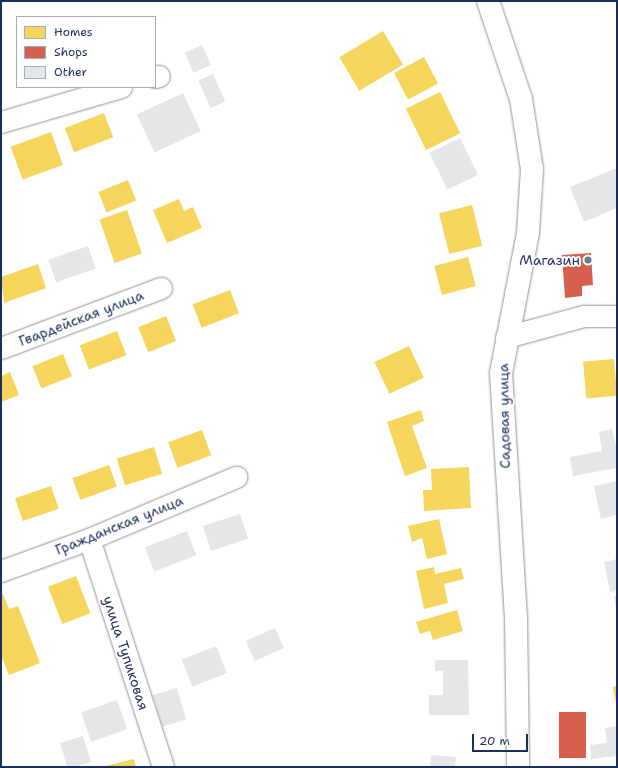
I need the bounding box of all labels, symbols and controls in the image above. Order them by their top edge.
legend [16,16,156,88]
text: Homes [54,24,93,40]
text: Shops [54,44,88,60]
text: Other [54,64,87,80]
place label: Магазин [519,252,580,268]
marker: Магазин [583,255,593,265]
street label: Гвардейская улица [16,286,146,350]
street label: Садовая улица [495,363,513,469]
street label: Гражданская улица [53,492,185,558]
street label: улица Тупиковая [100,594,152,712]
scale bar [474,726,530,752]
text: 20 m [479,733,510,749]

